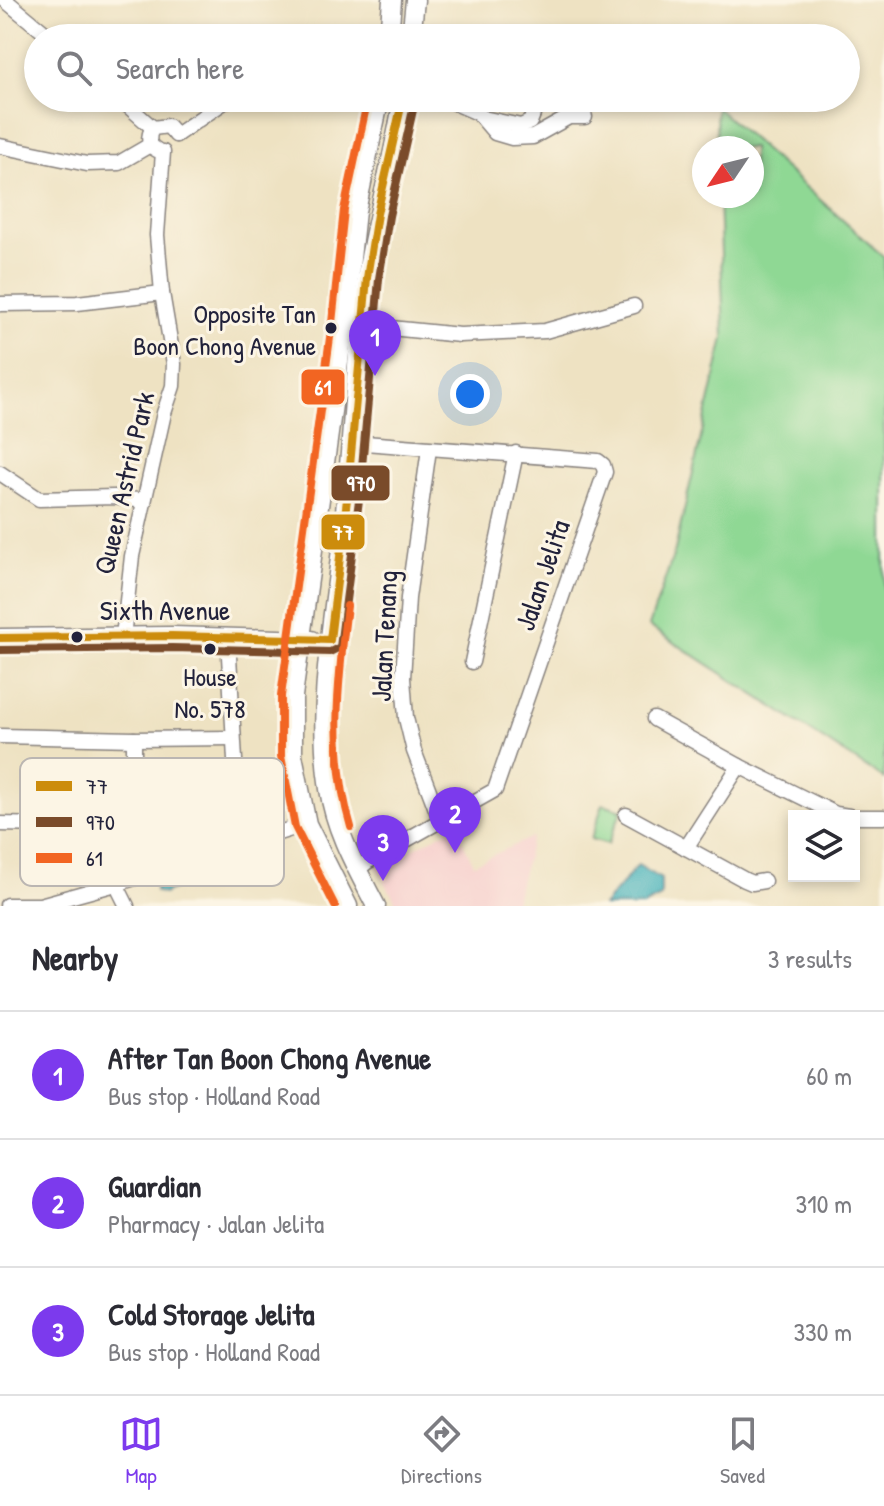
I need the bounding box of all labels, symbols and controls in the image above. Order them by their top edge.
search box [24,24,860,112]
icon: search [52,46,96,90]
text: Search here [116,48,244,88]
north arrow [692,136,764,208]
place label: Opposite Tan Boon Chong Avenue [133,296,316,363]
pin: 1 [349,310,401,376]
marker: Opposite Tan Boon Chong Avenue [323,320,339,336]
line badge: 61 [300,368,346,406]
text: 61 [315,372,331,402]
your location [450,374,490,414]
street label: Queen Astrid Park [85,388,164,578]
line badge: 970 [330,464,391,502]
text: 970 [347,468,376,498]
line badge: 77 [320,513,366,551]
street label: Jalan Jelita [505,515,579,635]
text: 77 [331,517,354,547]
street label: Jalan Tenang [362,569,406,703]
street label: Sixth Avenue [100,591,230,629]
unlabelled marker [69,629,85,645]
marker: House No. 578 [202,641,218,657]
place label: House No. 578 [175,659,245,726]
legend [20,758,284,886]
text: 77 [86,771,108,801]
pin: 2 [429,787,481,853]
text: 970 [86,807,115,837]
map controls [788,810,860,882]
button: layers [788,810,860,882]
pin: 3 [357,815,409,881]
text: 61 [86,843,103,873]
text: Nearby [32,935,118,981]
text: 3 results [768,941,852,976]
text: After Tan Boon Chong Avenue [108,1038,431,1078]
text: 1 [53,1058,63,1093]
text: 60 m [806,1058,852,1093]
text: Bus stop · Holland Road [108,1078,320,1113]
text: Guardian [108,1166,201,1206]
text: 2 [52,1186,64,1221]
text: 310 m [796,1186,852,1221]
text: Pharmacy · Jalan Jelita [108,1206,324,1241]
text: Cold Storage Jelita [108,1294,315,1334]
text: 3 [52,1314,64,1349]
text: 330 m [793,1314,852,1349]
text: Bus stop · Holland Road [108,1334,320,1369]
tab: Map [119,1412,163,1490]
tab: Directions [401,1412,482,1490]
tab: Saved [720,1412,765,1490]

